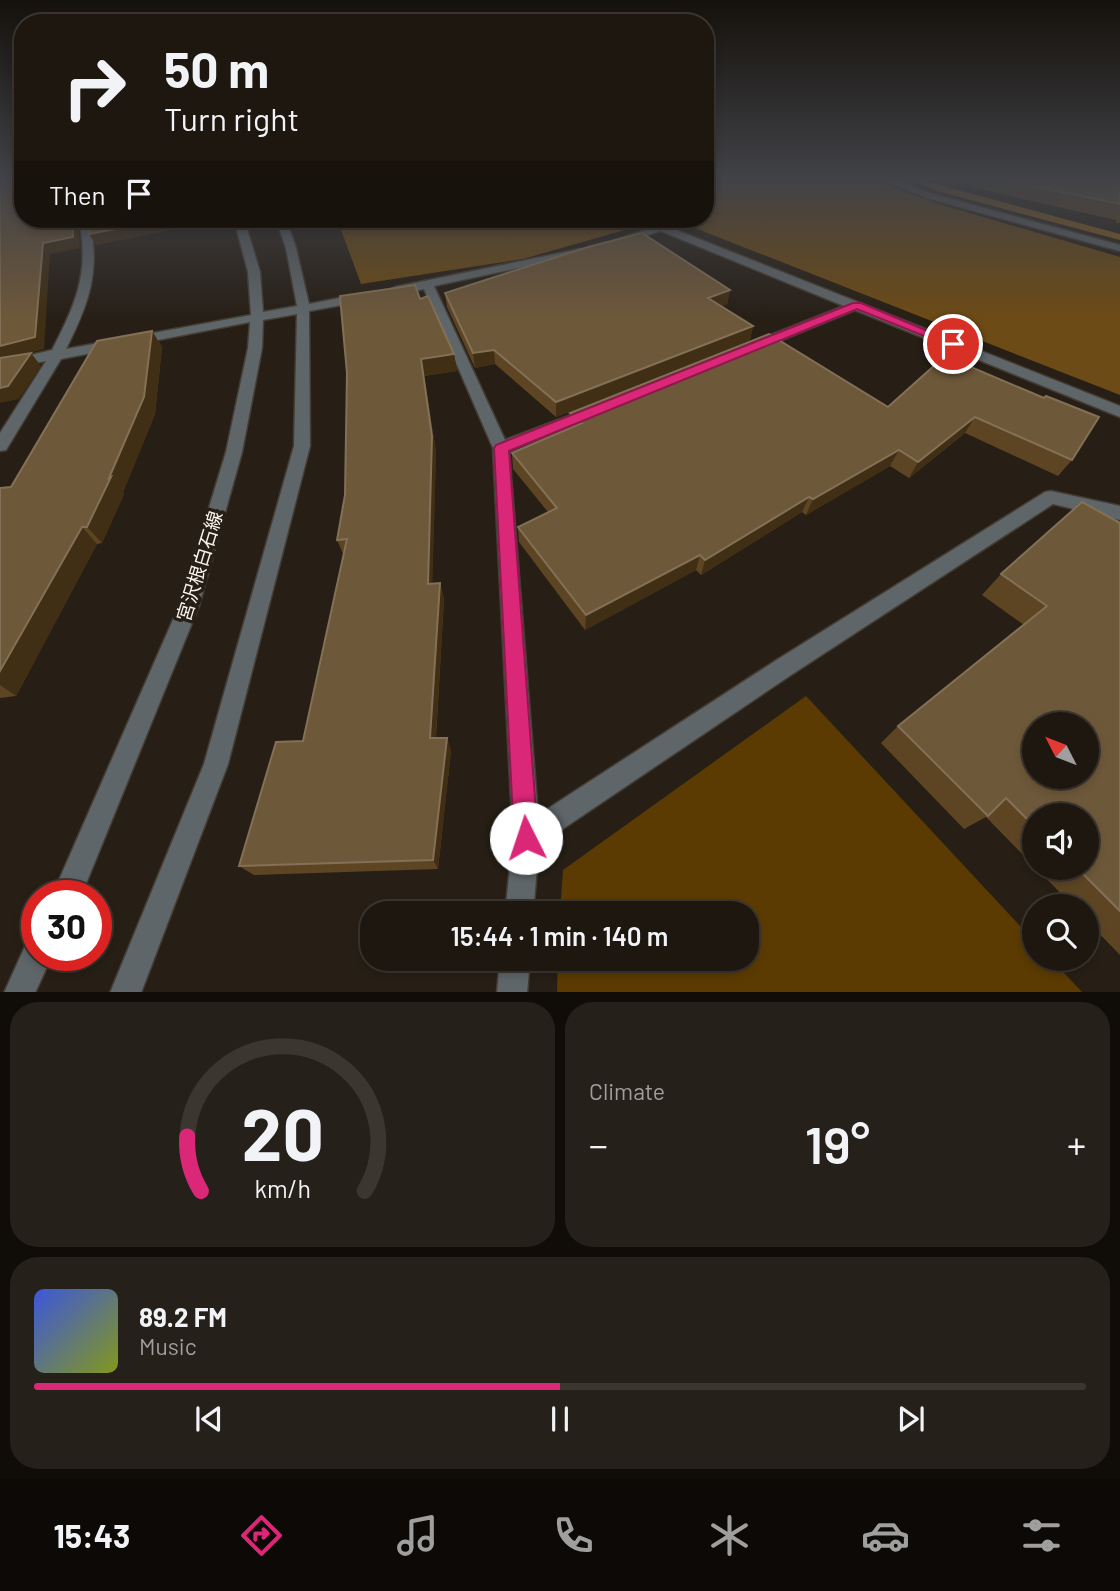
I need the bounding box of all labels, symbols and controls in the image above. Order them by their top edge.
text: 50 m [164,39,269,98]
icon: right [49,42,140,133]
text: Turn right [164,99,299,137]
icon: arrive [120,175,158,213]
text: Then [49,179,106,210]
pin [923,314,983,374]
icon: arrive [934,325,972,363]
street label: 宮沢根白石線 [171,508,227,624]
north arrow [1022,712,1099,789]
map controls [1022,712,1099,971]
position arrow [489,801,563,875]
button: sound [1022,803,1099,880]
speed limit sign: 30 [21,880,112,971]
button: search [1022,894,1099,971]
text: 15:44 · 1 min · 140 m [451,920,668,951]
text: Climate [589,1077,665,1105]
text: 20 [241,1088,324,1176]
text: 19° [805,1112,870,1174]
text: − [589,1121,608,1167]
text: + [1067,1121,1086,1167]
text: km/h [254,1172,311,1202]
text: 89.2 FM [139,1301,227,1332]
text: Music [139,1332,197,1360]
icon: previous [190,1400,228,1438]
icon: pause [541,1400,579,1438]
icon: next [892,1400,930,1438]
icon: directions [237,1511,286,1560]
icon: music [393,1511,442,1560]
icon: phone [549,1511,598,1560]
icon: climate [705,1511,754,1560]
icon: car [861,1511,910,1560]
icon: filters [1017,1511,1066,1560]
text: 15:43 [54,1516,130,1554]

